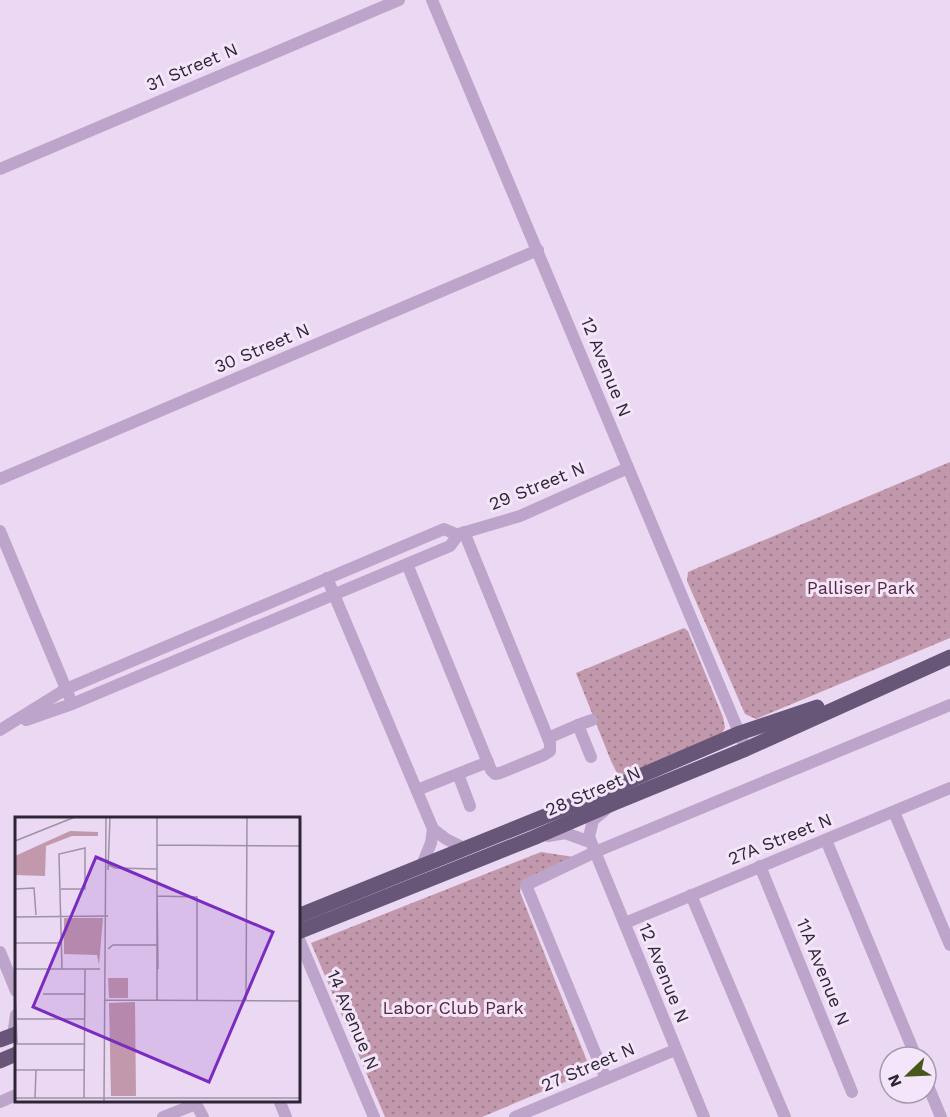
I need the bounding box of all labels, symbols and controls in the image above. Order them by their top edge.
street label: 31 Street N [143,38,241,95]
street label: 12 Avenue N [577,314,636,420]
street label: 30 Street N [211,318,313,377]
street label: 29 Street N [486,457,588,514]
park label: Palliser Park [807,577,915,598]
street label: 28 Street N [542,761,644,820]
street label: 27A Street N [725,808,835,869]
inset map [15,817,300,1102]
street label: 11A Avenue N [792,915,854,1028]
street label: 12 Avenue N [635,920,694,1026]
street label: 14 Avenue N [323,967,384,1073]
park label: Labor Club Park [382,997,524,1018]
street label: 27 Street N [538,1037,638,1096]
north arrow [878,1045,938,1105]
text: N [884,1071,906,1090]

